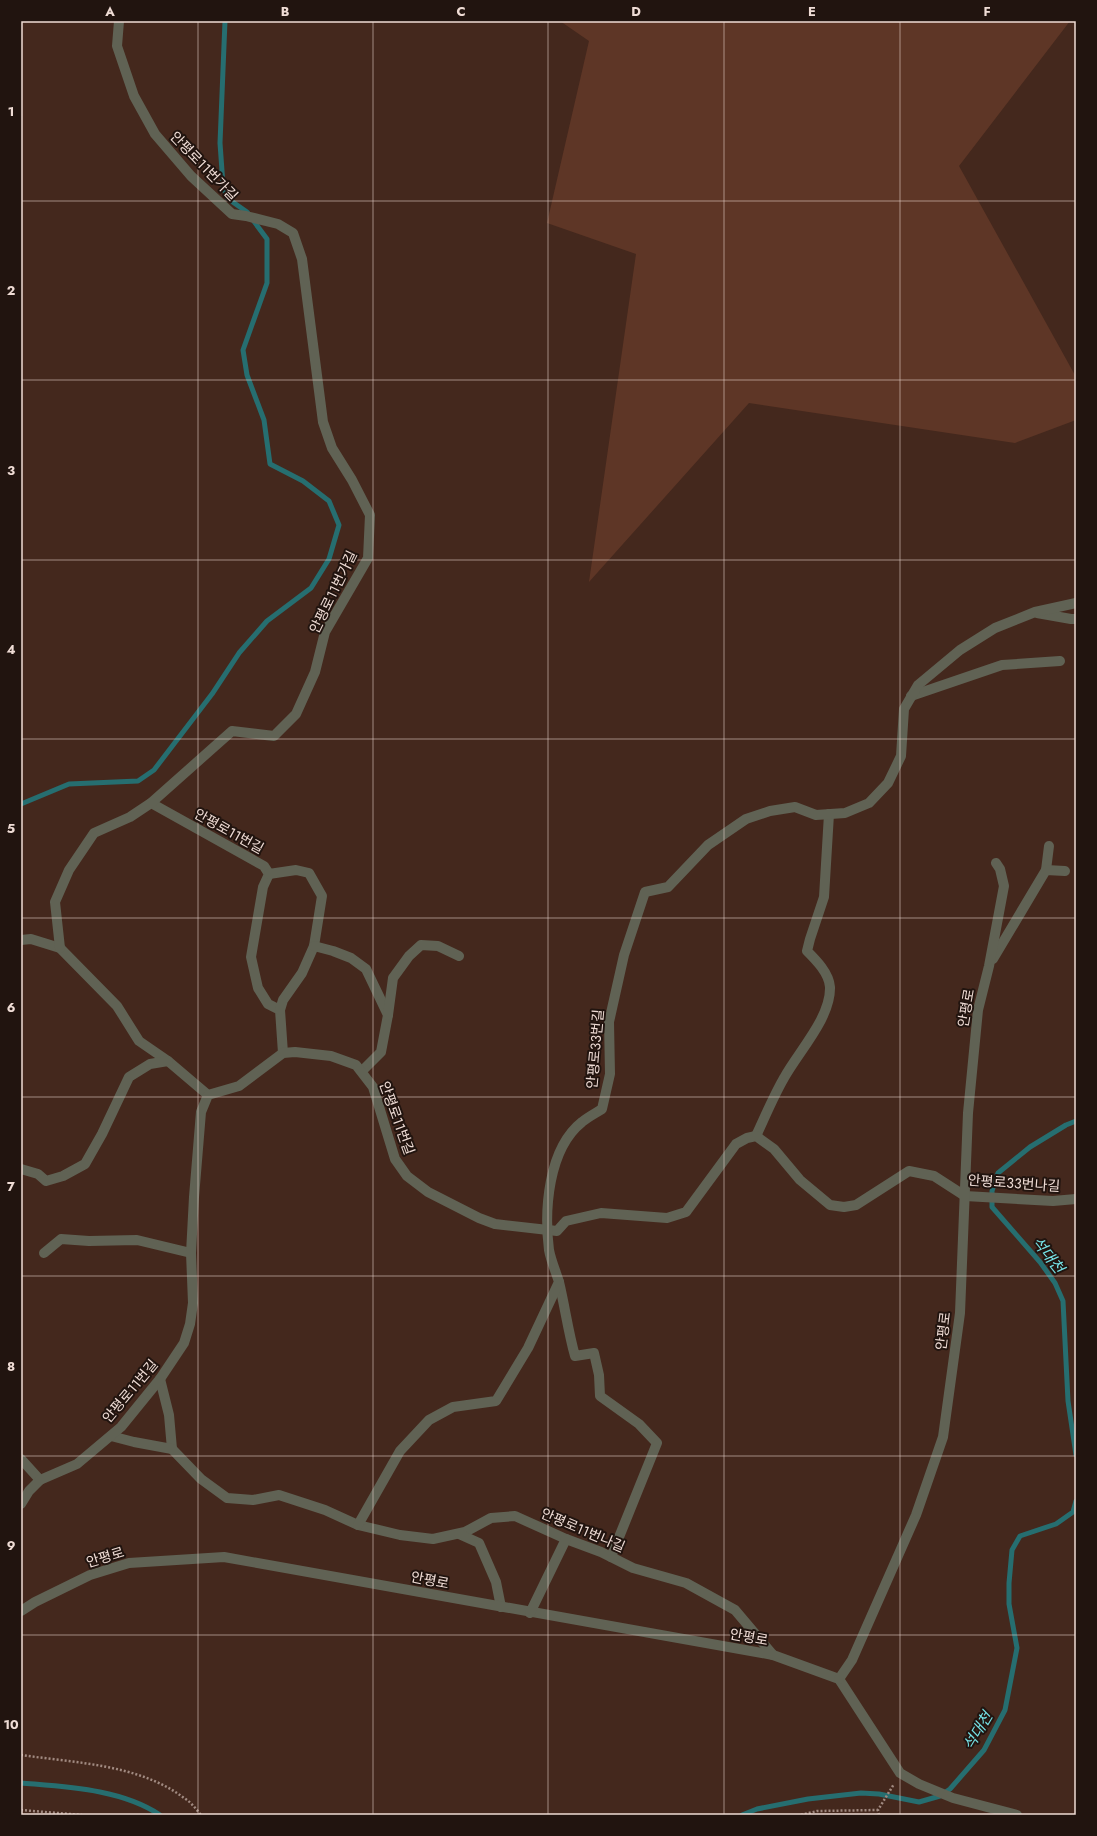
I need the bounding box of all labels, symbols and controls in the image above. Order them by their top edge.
text: A [104,2,115,21]
text: B [281,2,290,21]
text: C [456,2,466,21]
text: D [631,2,641,21]
text: E [808,2,816,21]
text: F [983,2,991,21]
text: 1 [8,102,14,121]
street label: 안평로11번가길 [166,127,242,205]
text: 2 [7,281,15,300]
text: 3 [7,461,15,480]
street label: 안평로11번가길 [304,547,362,637]
text: 4 [6,640,16,659]
street label: 안평로11번길 [190,804,268,858]
text: 5 [7,819,15,838]
street label: 안평로 [953,987,979,1029]
text: 6 [7,998,16,1017]
street label: 안평로33번길 [582,1008,608,1090]
street label: 안평로11번길 [374,1078,420,1158]
street label: 안평로33번나길 [967,1170,1061,1196]
text: 7 [7,1177,15,1196]
water label: 석대천 [1027,1232,1071,1280]
street label: 안평로 [931,1310,955,1351]
street label: 안평로11번길 [98,1355,162,1427]
text: 8 [7,1357,15,1376]
street label: 안평로11번나길 [538,1503,628,1557]
text: 9 [7,1536,16,1555]
street label: 안평로 [84,1542,127,1572]
street label: 안평로 [409,1566,451,1594]
street label: 안평로 [728,1624,770,1650]
water label: 석대천 [958,1706,999,1754]
text: 10 [3,1715,19,1734]

